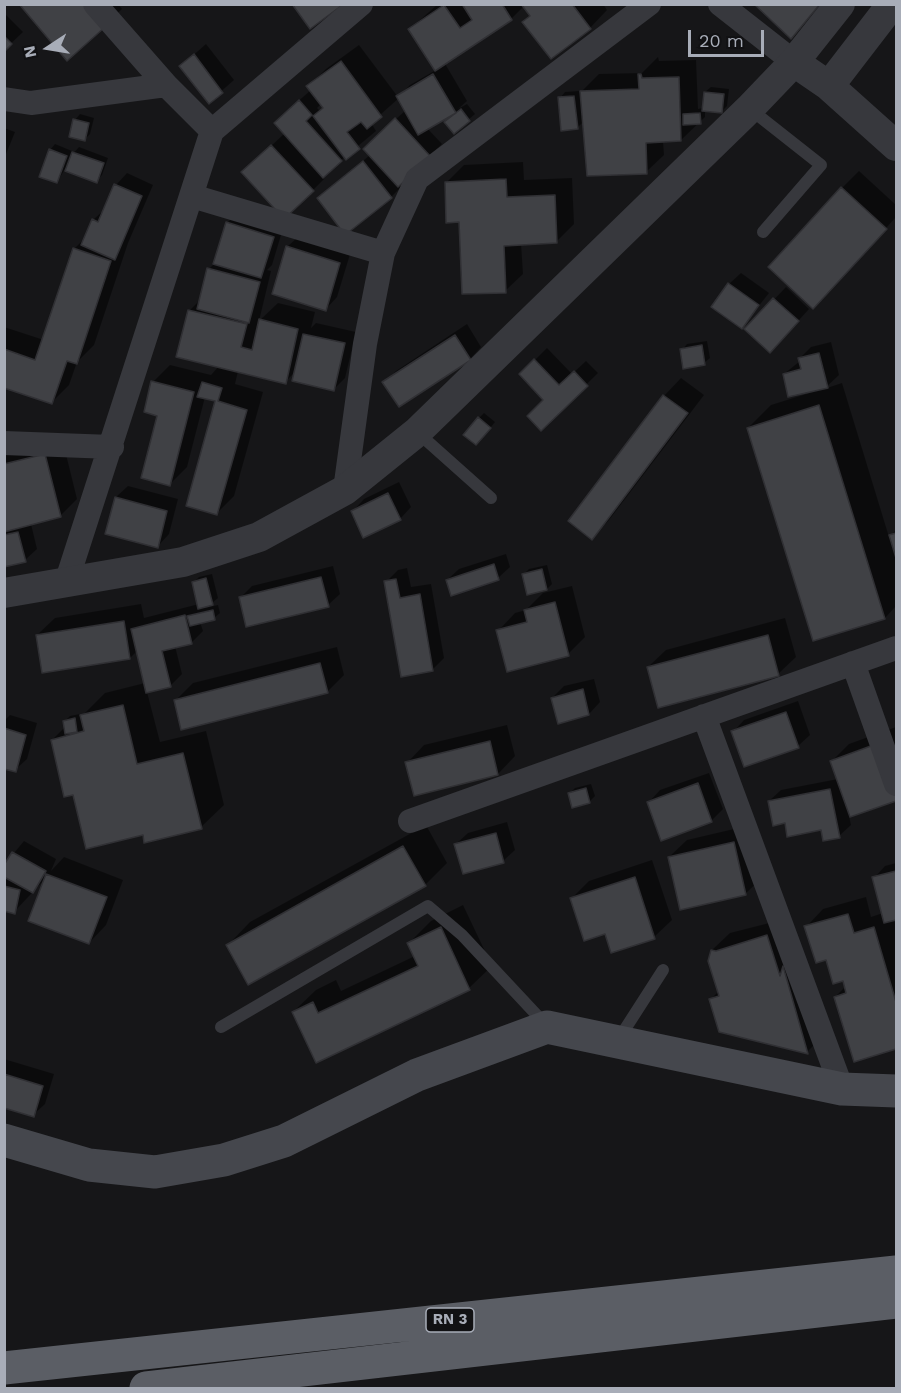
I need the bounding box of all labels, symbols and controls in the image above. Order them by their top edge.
north arrow [18,18,78,78]
scale bar [691,18,768,56]
text: 20 m [699,30,744,51]
text: N [19,44,40,60]
road number: RN 3 [426,1308,474,1332]

